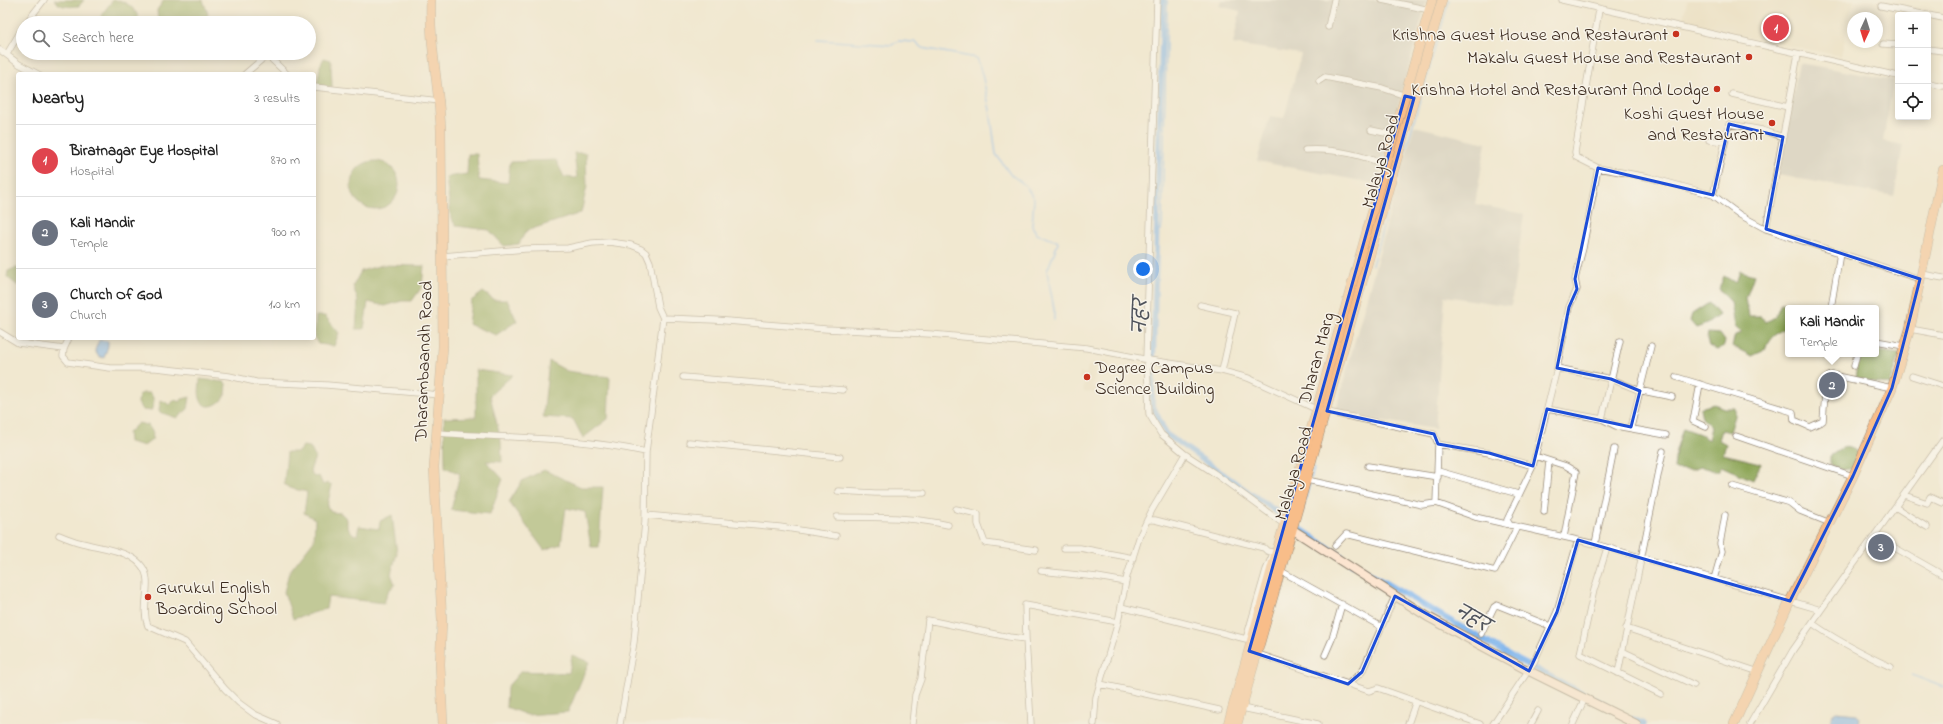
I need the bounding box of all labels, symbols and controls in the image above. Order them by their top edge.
north arrow [1847,12,1883,48]
map controls [1895,12,1931,120]
button: + [1895,12,1931,48]
pin: 1 [1763,13,1789,43]
search box [16,16,316,60]
place label: Krishna Guest House and Restaurant [1392,23,1668,49]
icon: search [30,27,52,49]
text: Search here [62,27,134,49]
marker: Krishna Guest House and Restaurant [1671,29,1681,39]
place label: Makalu Guest House and Restaurant [1467,46,1741,72]
button: − [1895,48,1931,84]
marker: Makalu Guest House and Restaurant [1744,52,1754,62]
place label: Krishna Hotel and Restaurant And Lodge [1411,78,1710,105]
marker: Krishna Hotel and Restaurant And Lodge [1712,84,1722,94]
button: locate [1895,84,1931,120]
text: Nearby [32,86,84,111]
text: 3 results [254,89,300,108]
place label: Koshi Guest House and Restaurant [1624,102,1765,149]
street label: Malaya Road [1356,111,1408,212]
marker: Koshi Guest House and Restaurant [1767,118,1777,128]
text: Biratnagar Eye Hospital [70,140,218,162]
text: 1 [43,151,47,170]
text: 870 m [271,151,300,170]
text: Hospital [70,162,114,181]
text: Kali Mandir [70,212,135,234]
text: 2 [42,223,48,242]
text: 900 m [272,223,300,242]
text: Temple [70,234,108,253]
your location [1133,259,1153,279]
street label: Dharambaandh Road [409,280,441,443]
text: Church Of God [70,284,162,306]
water label: नहर [1127,293,1156,334]
text: 3 [42,295,48,314]
text: 1.0 km [269,295,300,314]
popup [1785,305,1879,357]
text: Church [70,306,107,325]
street label: Dharan Marg [1293,310,1344,409]
text: Kali Mandir [1800,311,1864,333]
text: Temple [1800,333,1838,352]
place label: Degree Campus Science Building [1094,356,1214,404]
pin: 2 [1819,370,1845,400]
marker: Degree Campus Science Building [1082,372,1092,382]
street label: Malaya Road [1269,423,1321,524]
pin: 3 [1868,532,1894,562]
place label: Gurukul English Boarding School [155,576,277,624]
marker: Gurukul English Boarding School [143,592,153,602]
water label: नहर [1450,599,1498,642]

